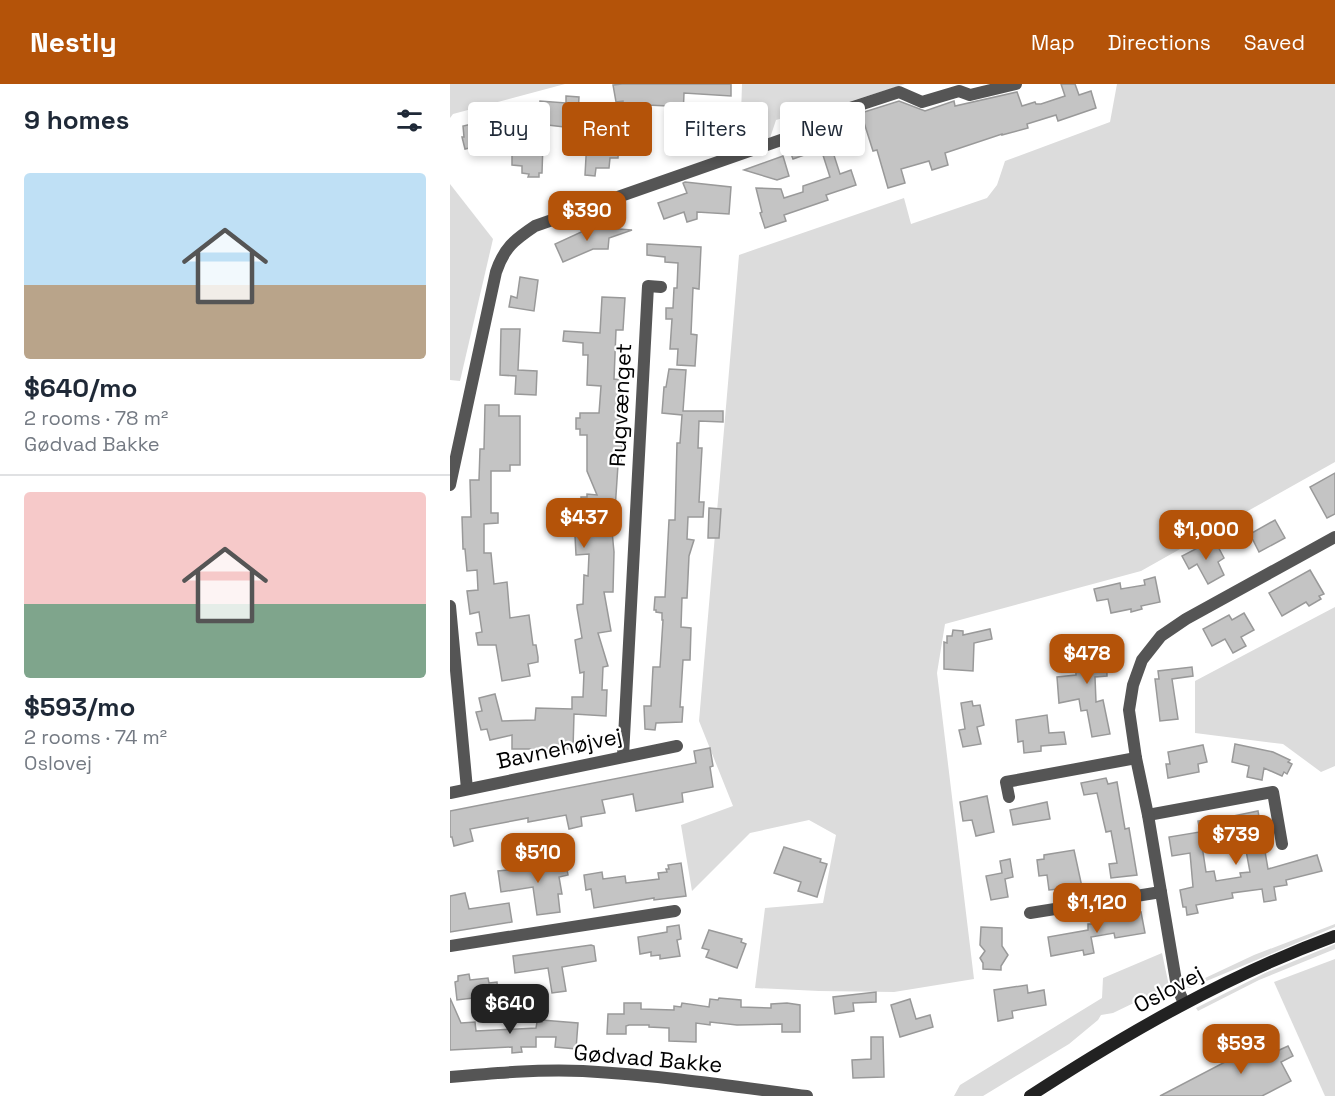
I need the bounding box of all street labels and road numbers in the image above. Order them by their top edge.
street label: Rugvænget [603,343,637,467]
street label: Bavnehøjvej [494,721,624,775]
street label: Oslovej [1128,959,1208,1019]
street label: Gødvad Bakke [572,1038,724,1078]

